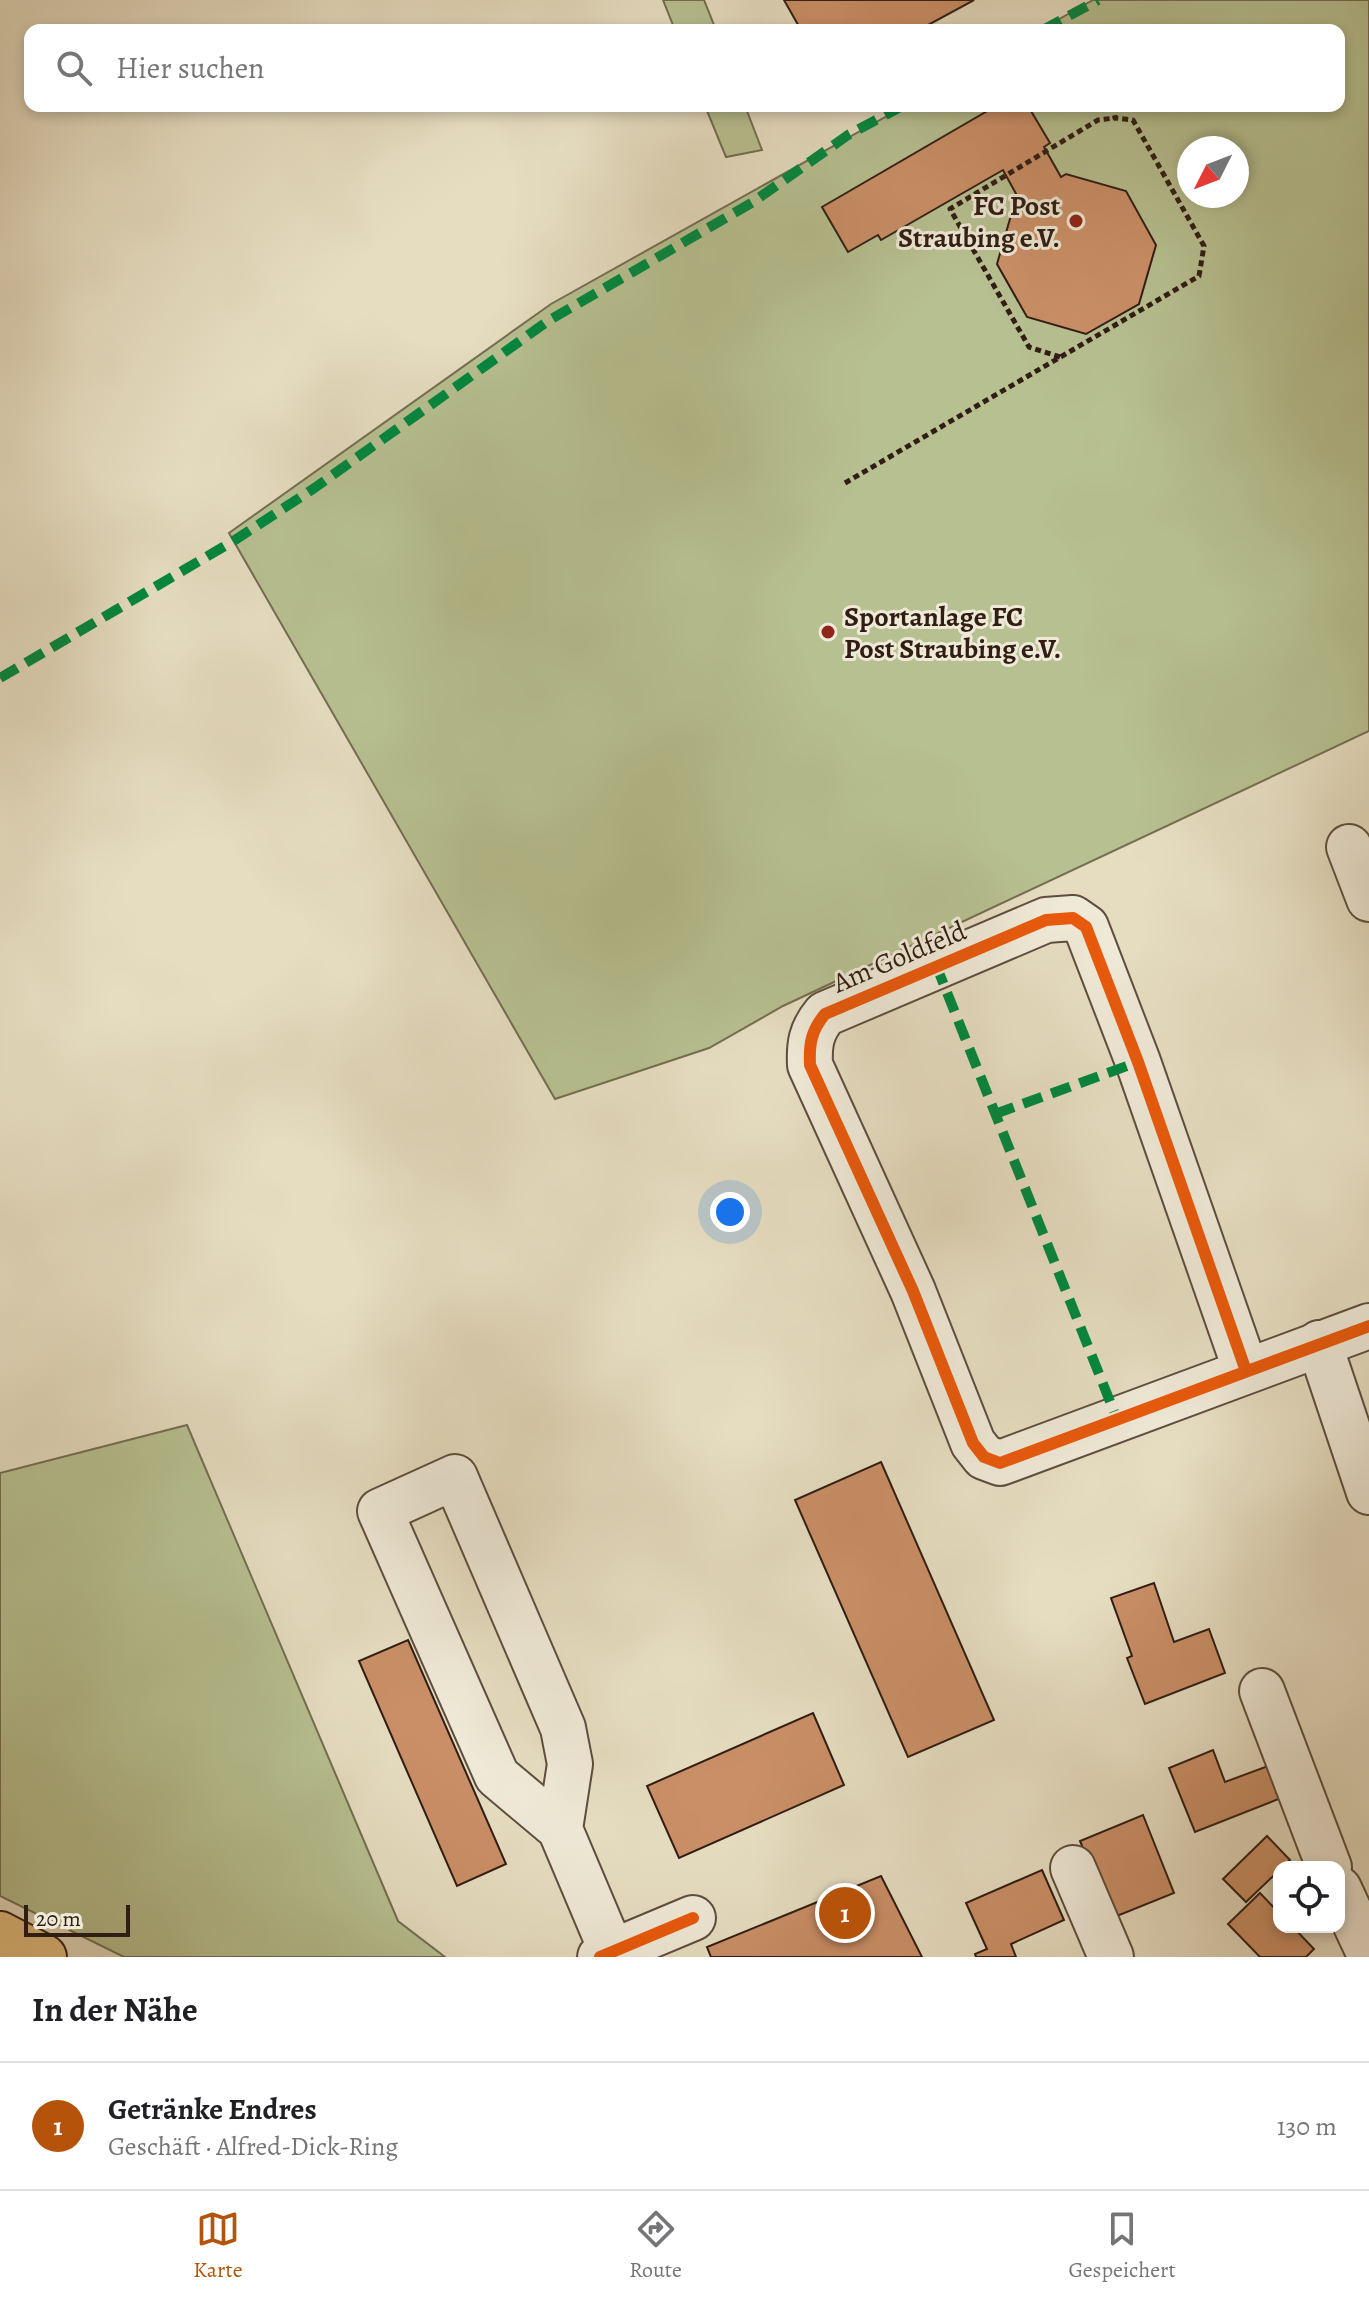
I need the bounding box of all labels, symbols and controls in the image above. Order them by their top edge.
search box [24,24,1345,112]
icon: search [52,46,96,90]
text: Hier suchen [116,48,265,88]
north arrow [1177,136,1249,208]
place label: FC Post Straubing e.V. [898,187,1060,257]
marker: FC Post Straubing e.V. [1067,212,1085,230]
place label: Sportanlage FC Post Straubing e.V. [844,598,1061,668]
marker: Sportanlage FC Post Straubing e.V. [819,623,837,641]
street label: Am Goldfeld [826,911,973,1002]
your location [710,1192,750,1232]
map controls [1273,1861,1345,1933]
button: locate [1273,1861,1345,1933]
pin: 1 [819,1883,871,1943]
scale bar [24,1901,130,1937]
text: 20 m [36,1904,81,1934]
text: In der Nähe [32,1986,198,2033]
text: Getränke Endres [108,2089,317,2129]
text: 1 [53,2109,63,2144]
text: 130 m [1277,2109,1337,2144]
text: Geschäft · Alfred-Dick-Ring [108,2129,398,2164]
tab: Karte [193,2207,243,2285]
tab: Route [629,2207,682,2285]
tab: Gespeichert [1068,2207,1176,2285]

